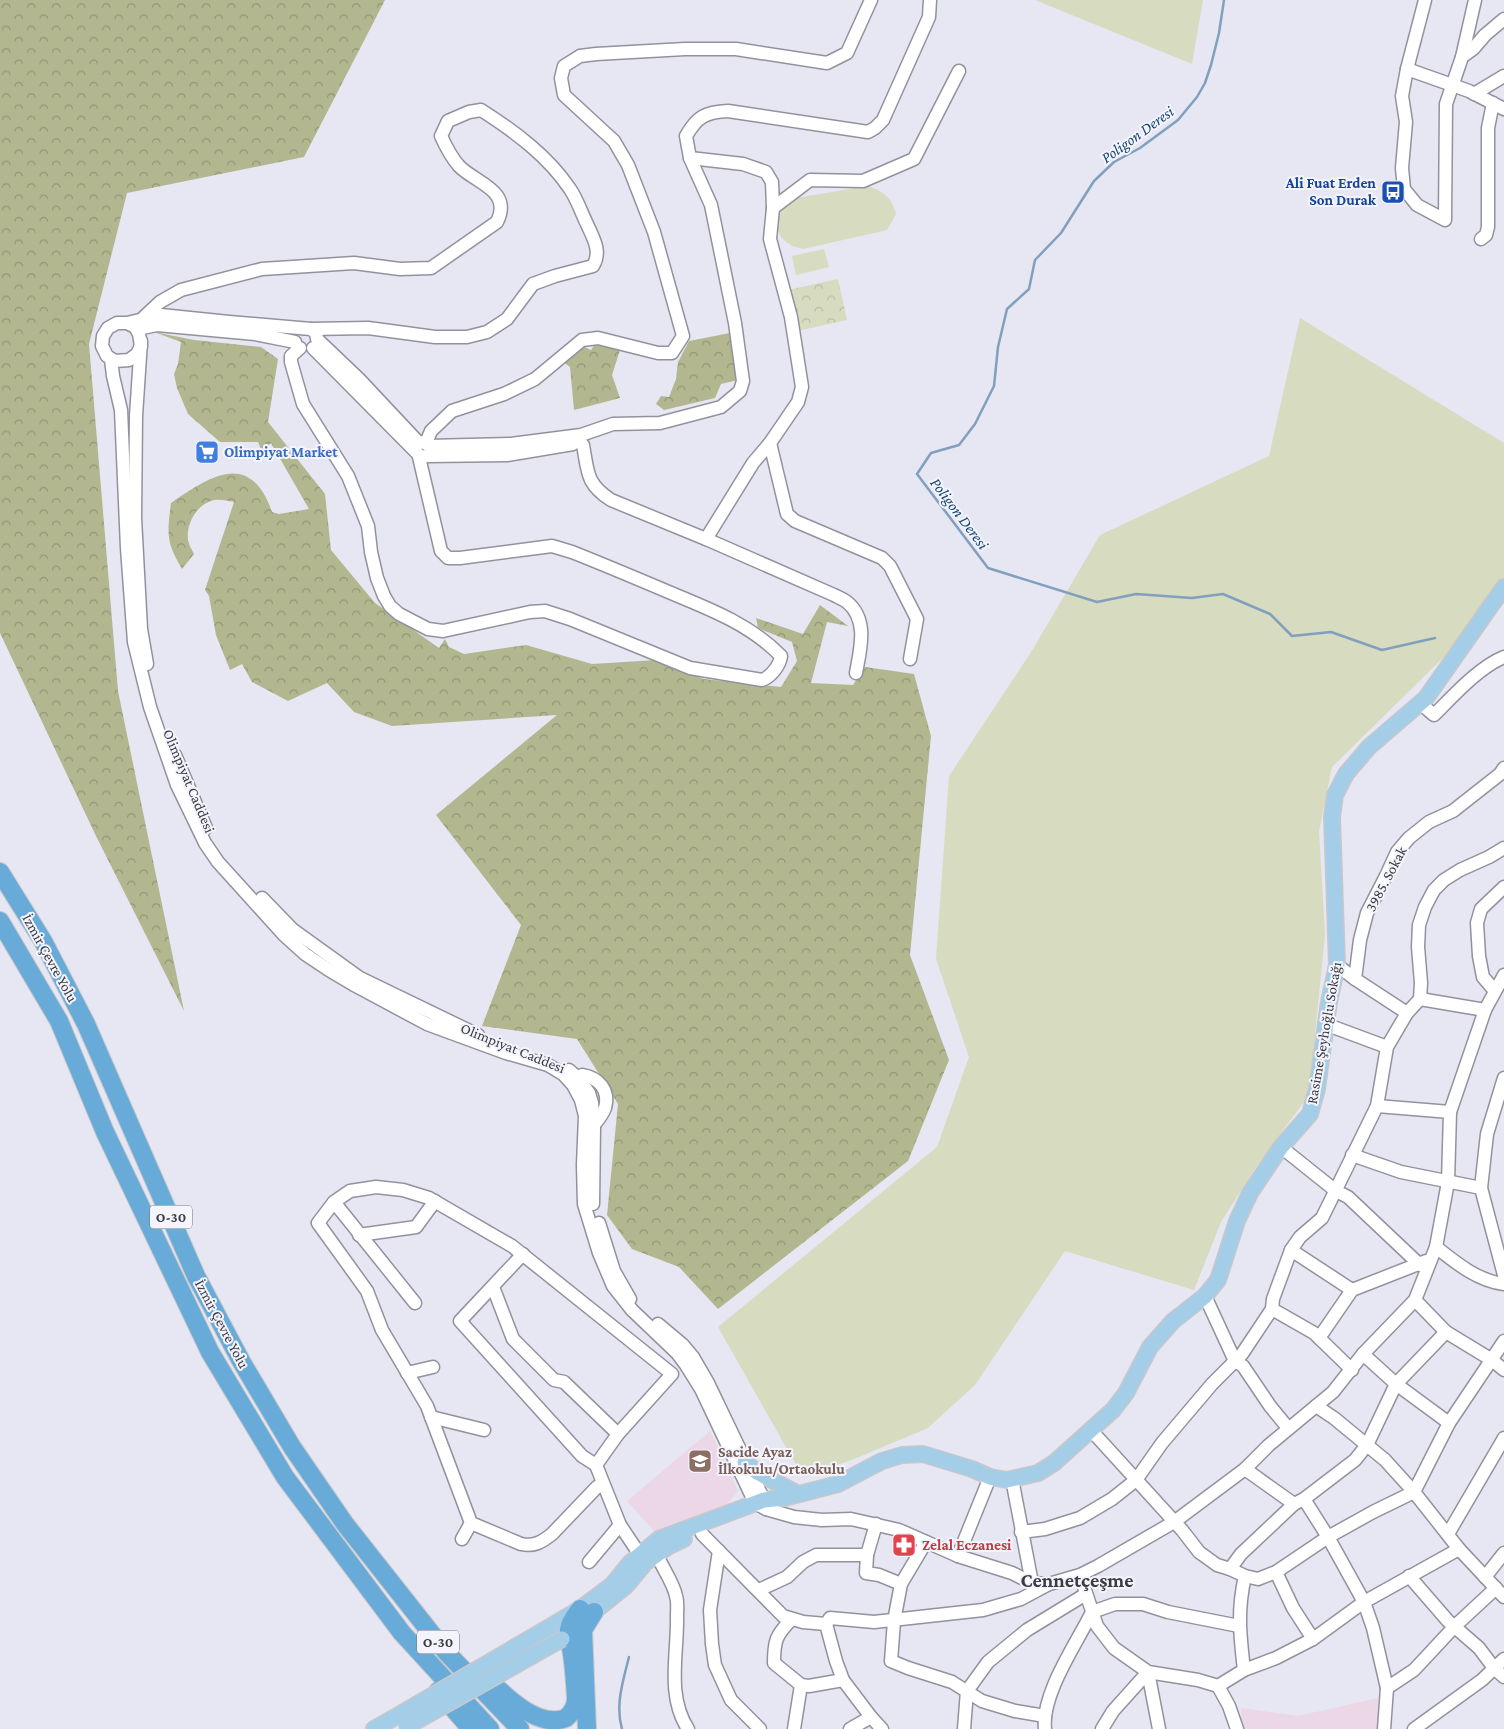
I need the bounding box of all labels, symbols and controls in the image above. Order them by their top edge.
water label: Poligon Deresi [1098,102,1178,167]
place label: Ali Fuat Erden Son Durak [1285,175,1377,208]
bus stop icon: Ali Fuat Erden Son Durak [1380,179,1406,205]
supermarket icon: Olimpiyat Market [194,439,220,465]
place label: Olimpiyat Market [224,444,338,460]
water label: Poligon Deresi [926,474,992,554]
street label: Olimpiyat Caddesi [159,727,218,836]
street label: 3985. Sokak [1362,843,1410,914]
street label: İzmir Çevre Yolu [18,911,81,1005]
street label: Rasime Şeyhoğlu Sokağı [1304,961,1345,1105]
street label: Olimpiyat Caddesi [458,1020,568,1077]
road number: O-30 [150,1206,192,1228]
street label: İzmir Çevre Yolu [191,1277,252,1372]
place label: Sacide Ayaz İlkokulu/Ortaokulu [718,1444,845,1477]
school or university icon: Sacide Ayaz İlkokulu/Ortaokulu [687,1448,713,1474]
pharmacy icon: Zelal Eczanesi [891,1532,917,1558]
place label: Zelal Eczanesi [922,1537,1012,1553]
district label: Cennetçeşme [1020,1569,1134,1591]
road number: O-30 [417,1630,459,1654]

